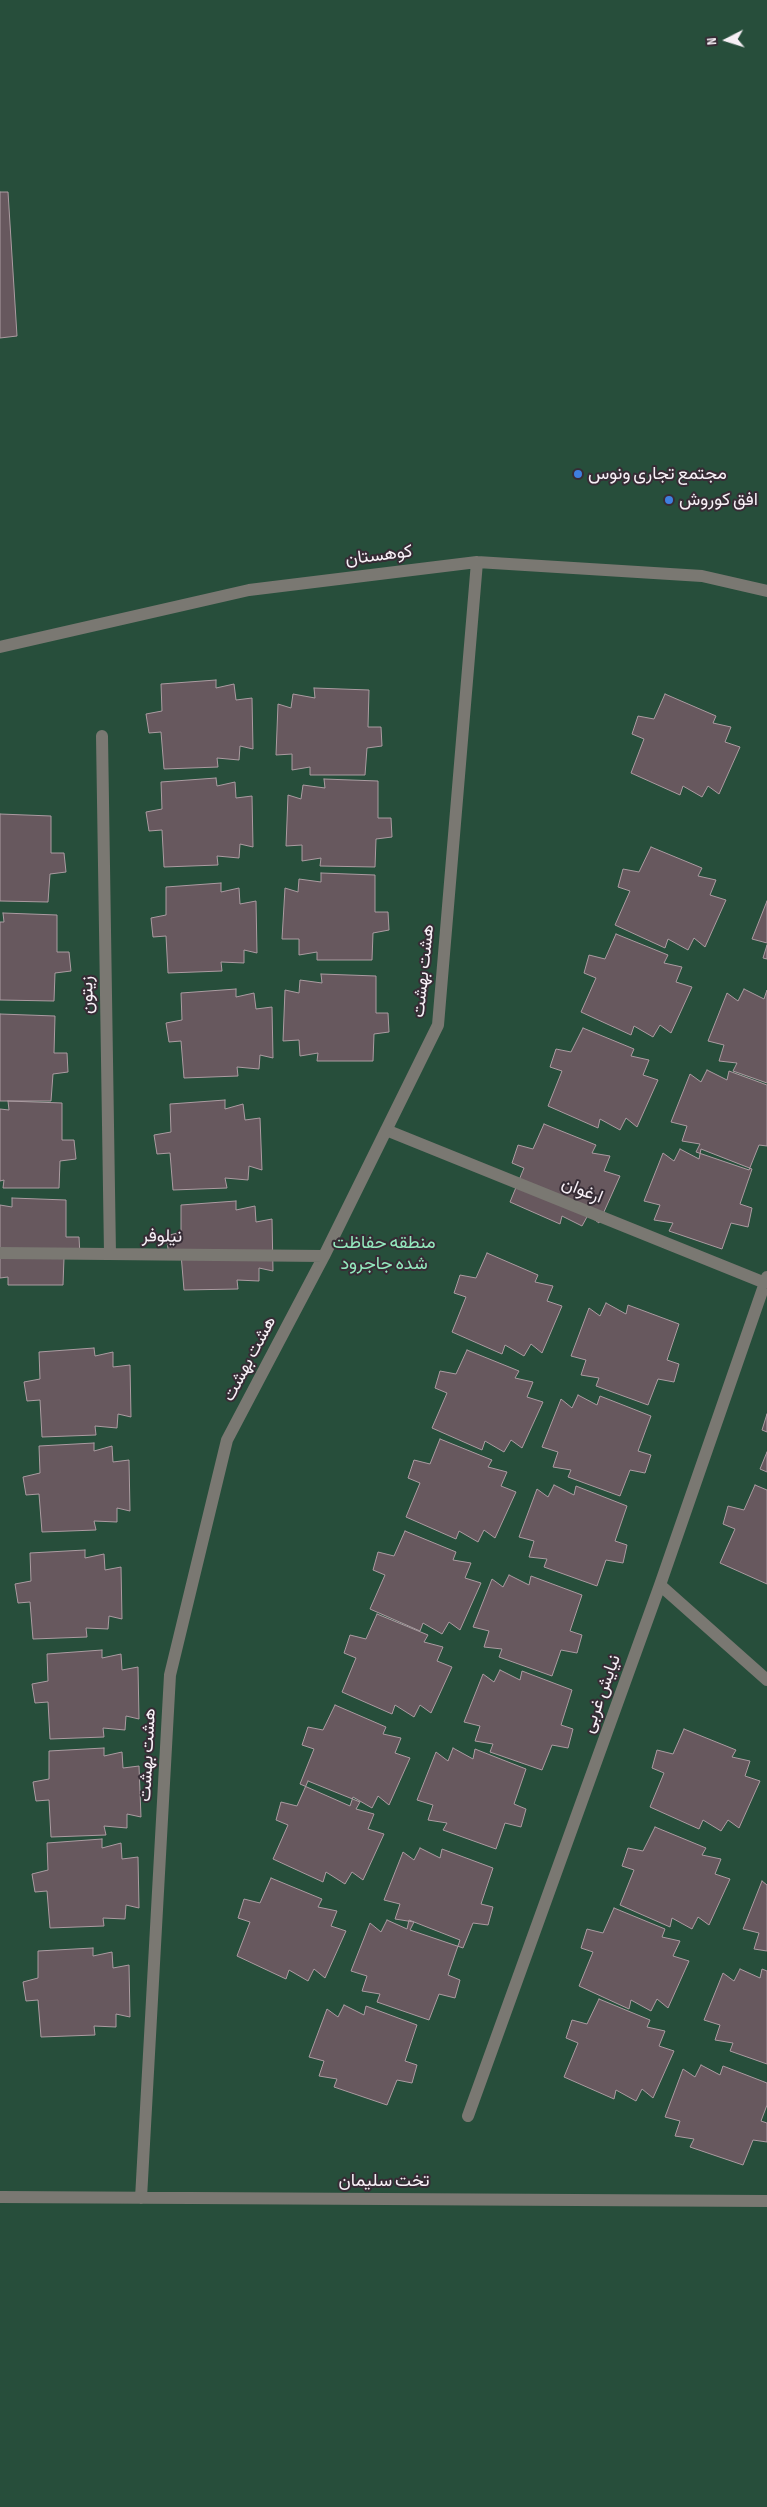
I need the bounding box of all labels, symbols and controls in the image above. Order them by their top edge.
north arrow [702,15,752,65]
text: N [703,37,720,46]
place label: مجتمع تجاری ونوس [588,463,727,485]
marker: مجتمع تجاری ونوس [572,468,584,480]
place label: افق کوروش [679,489,758,511]
marker: افق کوروش [663,494,675,506]
street label: کوهستان [344,541,414,571]
street label: هشت بهشت [408,923,440,1019]
street label: زیتون [77,976,99,1014]
street label: ارغوان [558,1173,606,1209]
street label: نیلوفر [142,1226,182,1248]
park label: منطقه حفاظت شده جاجرود [332,1232,436,1274]
street label: هشت بهشت [219,1313,281,1405]
street label: نیایش غربی [578,1652,626,1736]
street label: هشت بهشت [135,1708,161,1802]
street label: تخت سلیمان [338,2170,430,2192]

